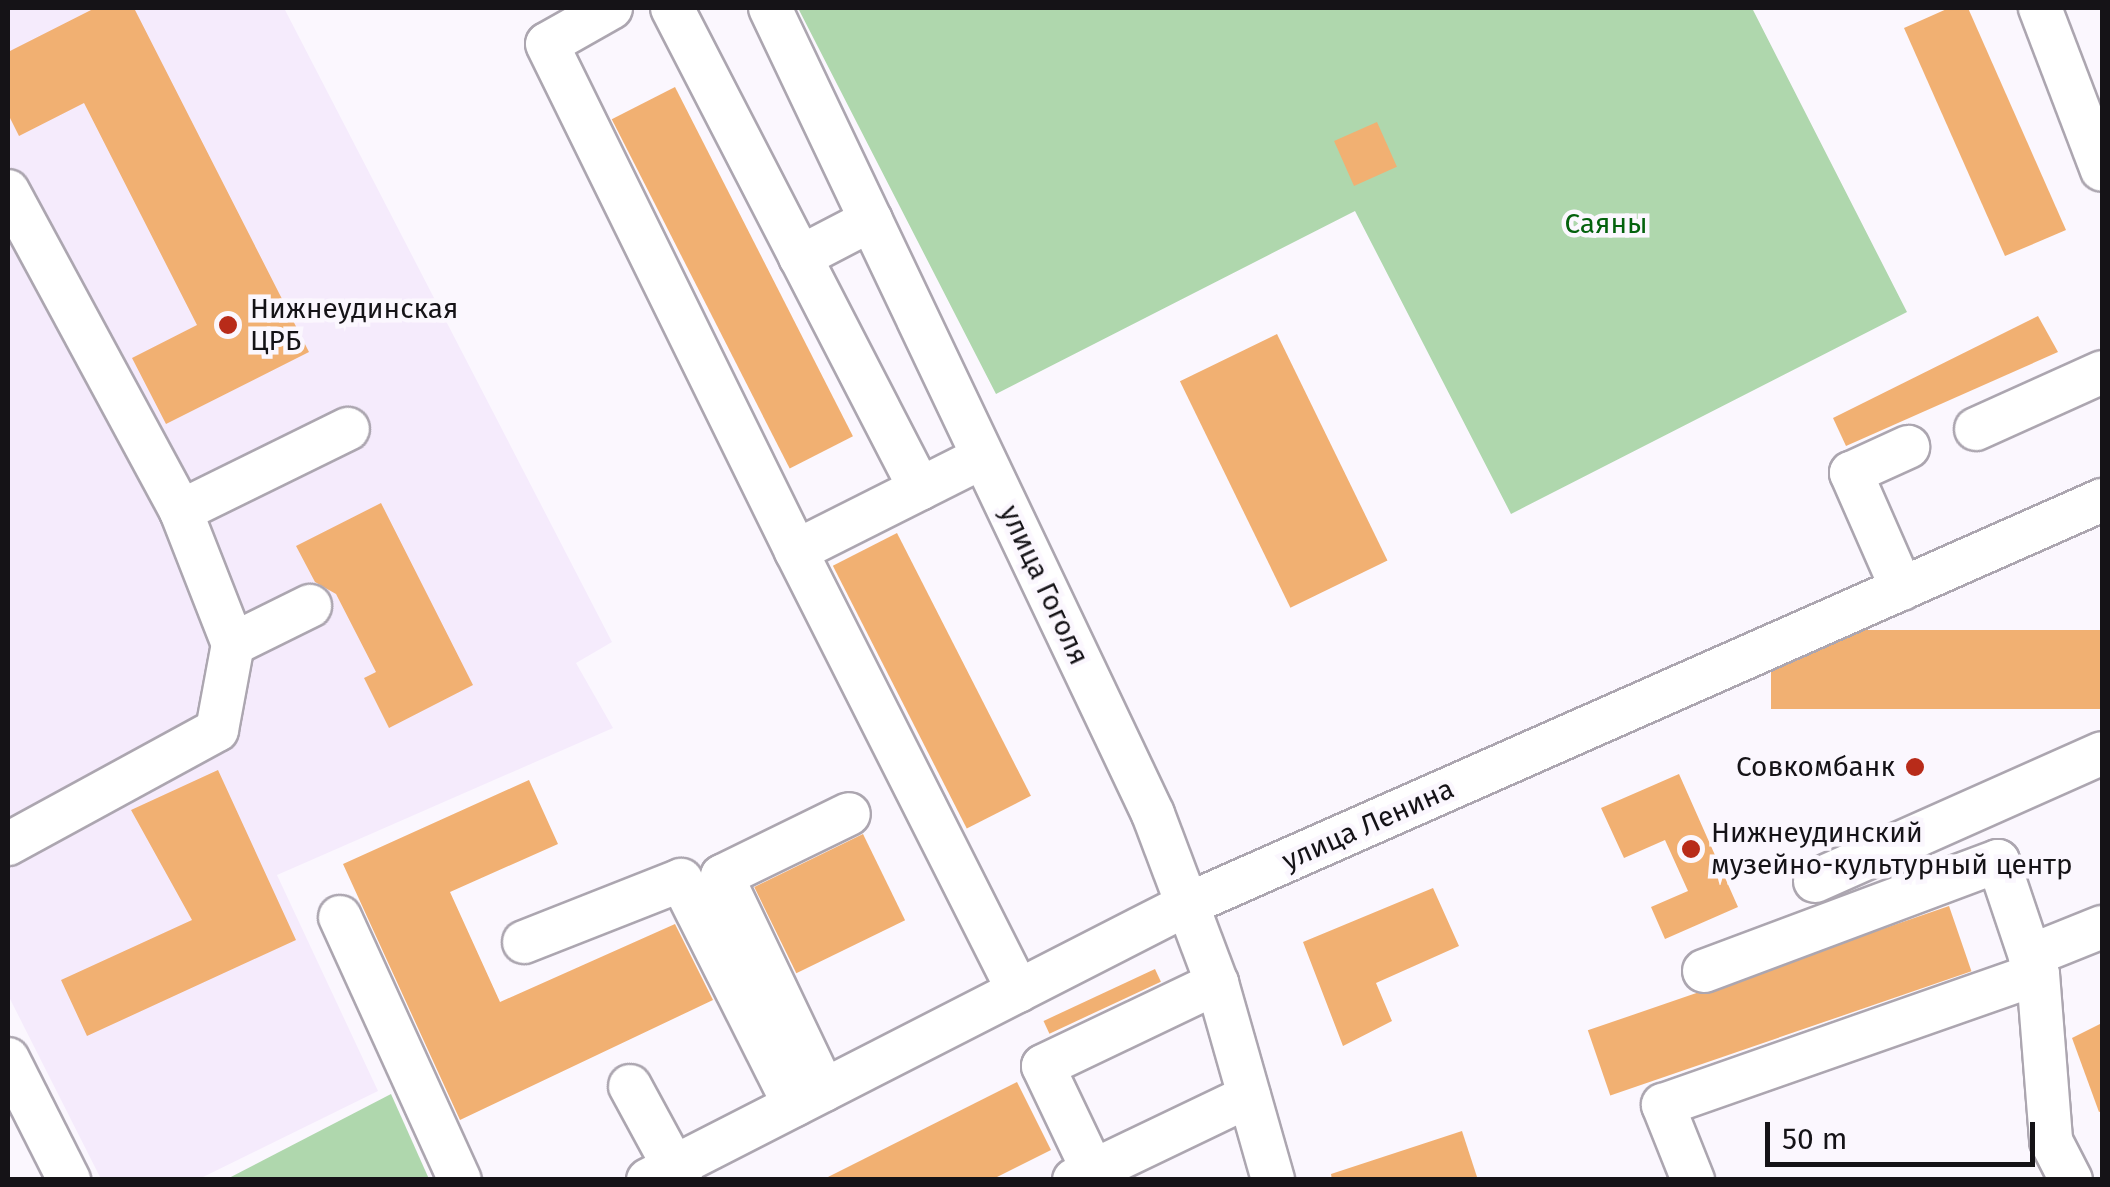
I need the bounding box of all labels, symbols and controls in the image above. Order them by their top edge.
park label: Саяны [1564,207,1648,241]
place label: Нижнеудинская ЦРБ [250,292,458,358]
marker: Нижнеудинская ЦРБ [215,312,241,338]
street label: улица Гоголя [992,500,1096,670]
place label: Совкомбанк [1736,750,1895,784]
marker: Совкомбанк [1904,756,1926,778]
street label: улица Ленина [1277,772,1459,878]
place label: Нижнеудинский музейно-культурный центр [1711,816,2073,882]
marker: Нижнеудинский музейно-культурный центр [1680,838,1702,860]
scale bar [1770,1102,2040,1164]
text: 50 m [1782,1121,1847,1157]

